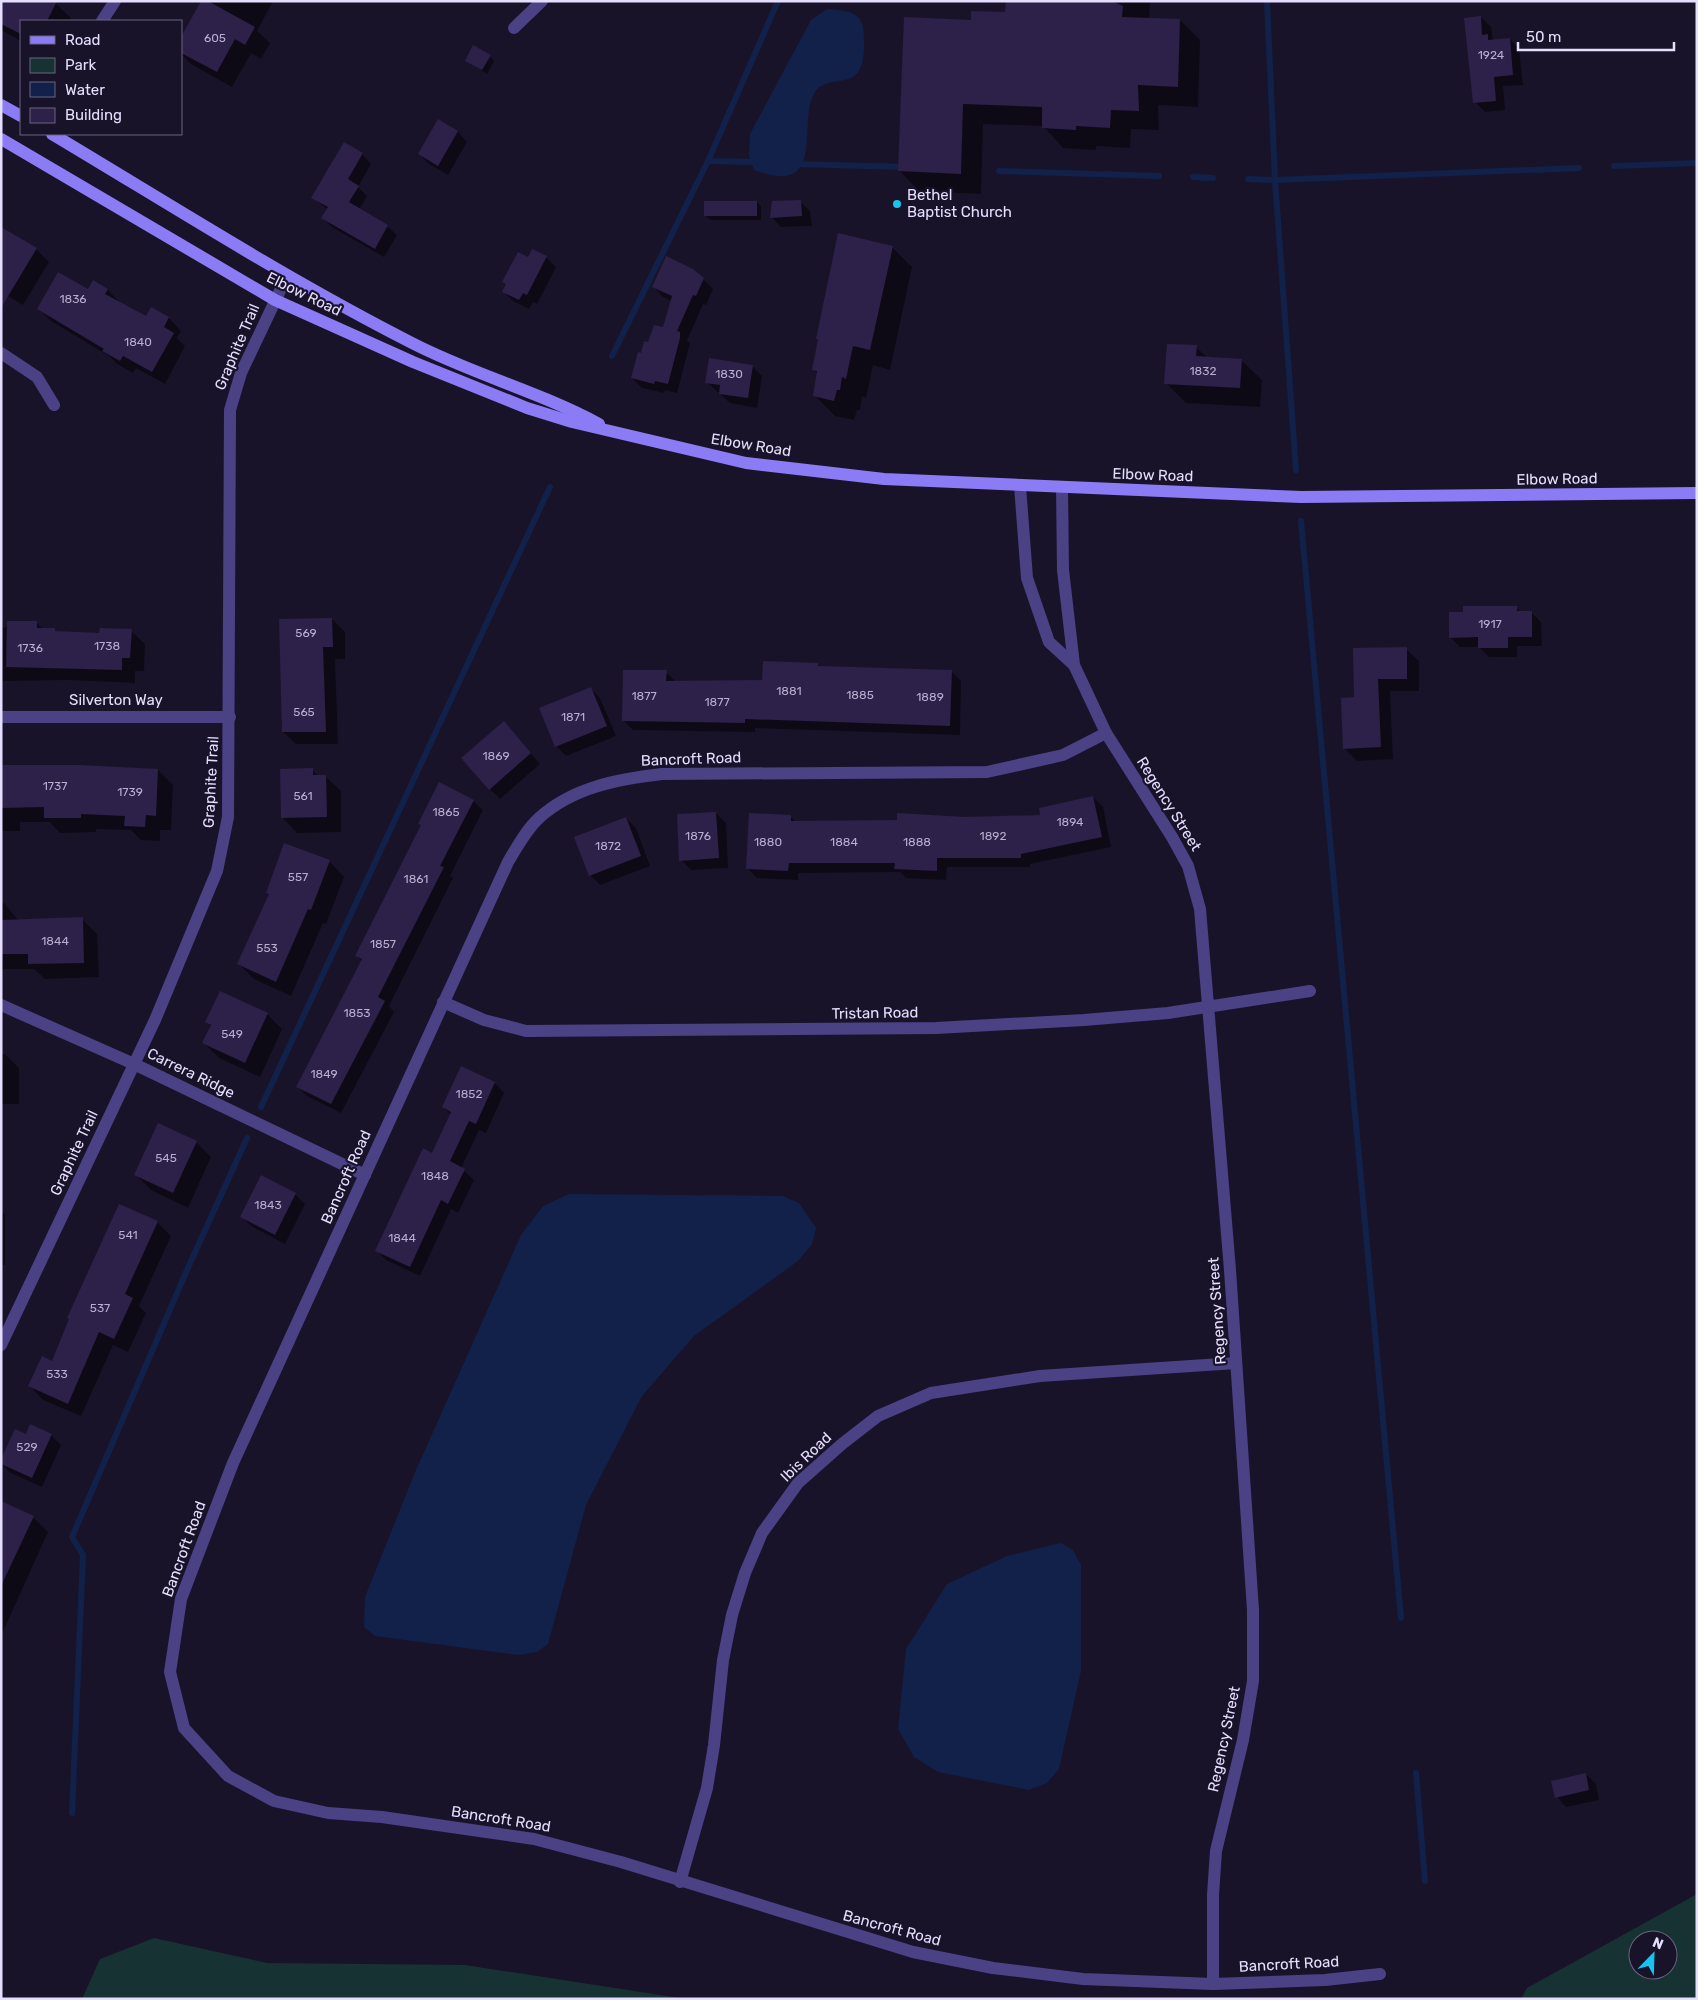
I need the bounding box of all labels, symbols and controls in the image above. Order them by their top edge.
legend [20,20,182,135]
scale bar [1518,20,1674,52]
text: 50 m [1526,28,1561,46]
text: Road [65,31,101,49]
house number: 605 [204,31,226,45]
house number: 1924 [1478,48,1505,62]
text: Park [65,56,96,74]
text: Water [65,81,105,99]
text: Building [65,106,122,124]
place label: Bethel Baptist Church [907,186,1012,221]
marker: Bethel Baptist Church [891,198,903,210]
street label: Elbow Road [264,268,344,320]
house number: 1836 [59,292,87,306]
street label: Graphite Trail [211,301,263,393]
house number: 1840 [124,335,152,349]
house number: 1832 [1189,364,1217,378]
house number: 1830 [715,367,743,381]
street label: Elbow Road [710,430,792,460]
street label: Elbow Road [1112,465,1194,485]
street label: Elbow Road [1516,469,1598,489]
house number: 1917 [1478,617,1502,631]
house number: 569 [295,626,317,640]
house number: 1738 [94,639,120,653]
house number: 1736 [17,641,43,655]
house number: 1881 [776,684,802,698]
house number: 1885 [846,688,874,702]
house number: 1877 [631,689,657,703]
house number: 1889 [916,690,944,704]
street label: Silverton Way [69,691,163,709]
house number: 1877 [704,695,730,709]
house number: 565 [293,705,315,719]
house number: 1871 [561,710,585,724]
street label: Graphite Trail [200,736,222,828]
street label: Bancroft Road [640,748,742,770]
house number: 1869 [482,749,510,763]
street label: Regency Street [1133,754,1205,854]
house number: 1737 [43,779,67,793]
house number: 1739 [117,785,143,799]
house number: 561 [293,789,313,803]
house number: 1865 [432,805,460,819]
house number: 1894 [1056,815,1084,829]
house number: 1876 [685,829,711,843]
house number: 1892 [980,829,1006,843]
house number: 1880 [754,835,782,849]
house number: 1884 [830,835,858,849]
house number: 1888 [903,835,931,849]
house number: 1872 [595,839,621,853]
house number: 557 [288,870,308,884]
house number: 1861 [404,872,428,886]
house number: 1844 [41,934,69,948]
house number: 1857 [370,937,396,951]
house number: 553 [256,941,278,955]
street label: Tristan Road [831,1003,919,1023]
house number: 1853 [343,1006,371,1020]
house number: 549 [221,1027,243,1041]
street label: Carrera Ridge [144,1044,238,1102]
house number: 1849 [310,1067,338,1081]
house number: 1852 [456,1087,482,1101]
street label: Graphite Trail [46,1108,102,1198]
street label: Bancroft Road [317,1127,375,1227]
house number: 545 [155,1151,177,1165]
house number: 1848 [421,1169,449,1183]
house number: 1843 [254,1198,282,1212]
house number: 541 [118,1228,138,1242]
house number: 1844 [388,1231,416,1245]
street label: Regency Street [1204,1257,1230,1365]
house number: 537 [90,1301,110,1315]
house number: 533 [46,1367,68,1381]
street label: Ibis Road [777,1428,835,1486]
house number: 529 [16,1440,38,1454]
street label: Bancroft Road [158,1499,210,1599]
street label: Regency Street [1204,1684,1244,1793]
street label: Bancroft Road [450,1802,552,1836]
street label: Bancroft Road [841,1906,943,1950]
north arrow [1628,1930,1678,1980]
text: N [1650,1934,1666,1953]
street label: Bancroft Road [1238,1952,1340,1976]

